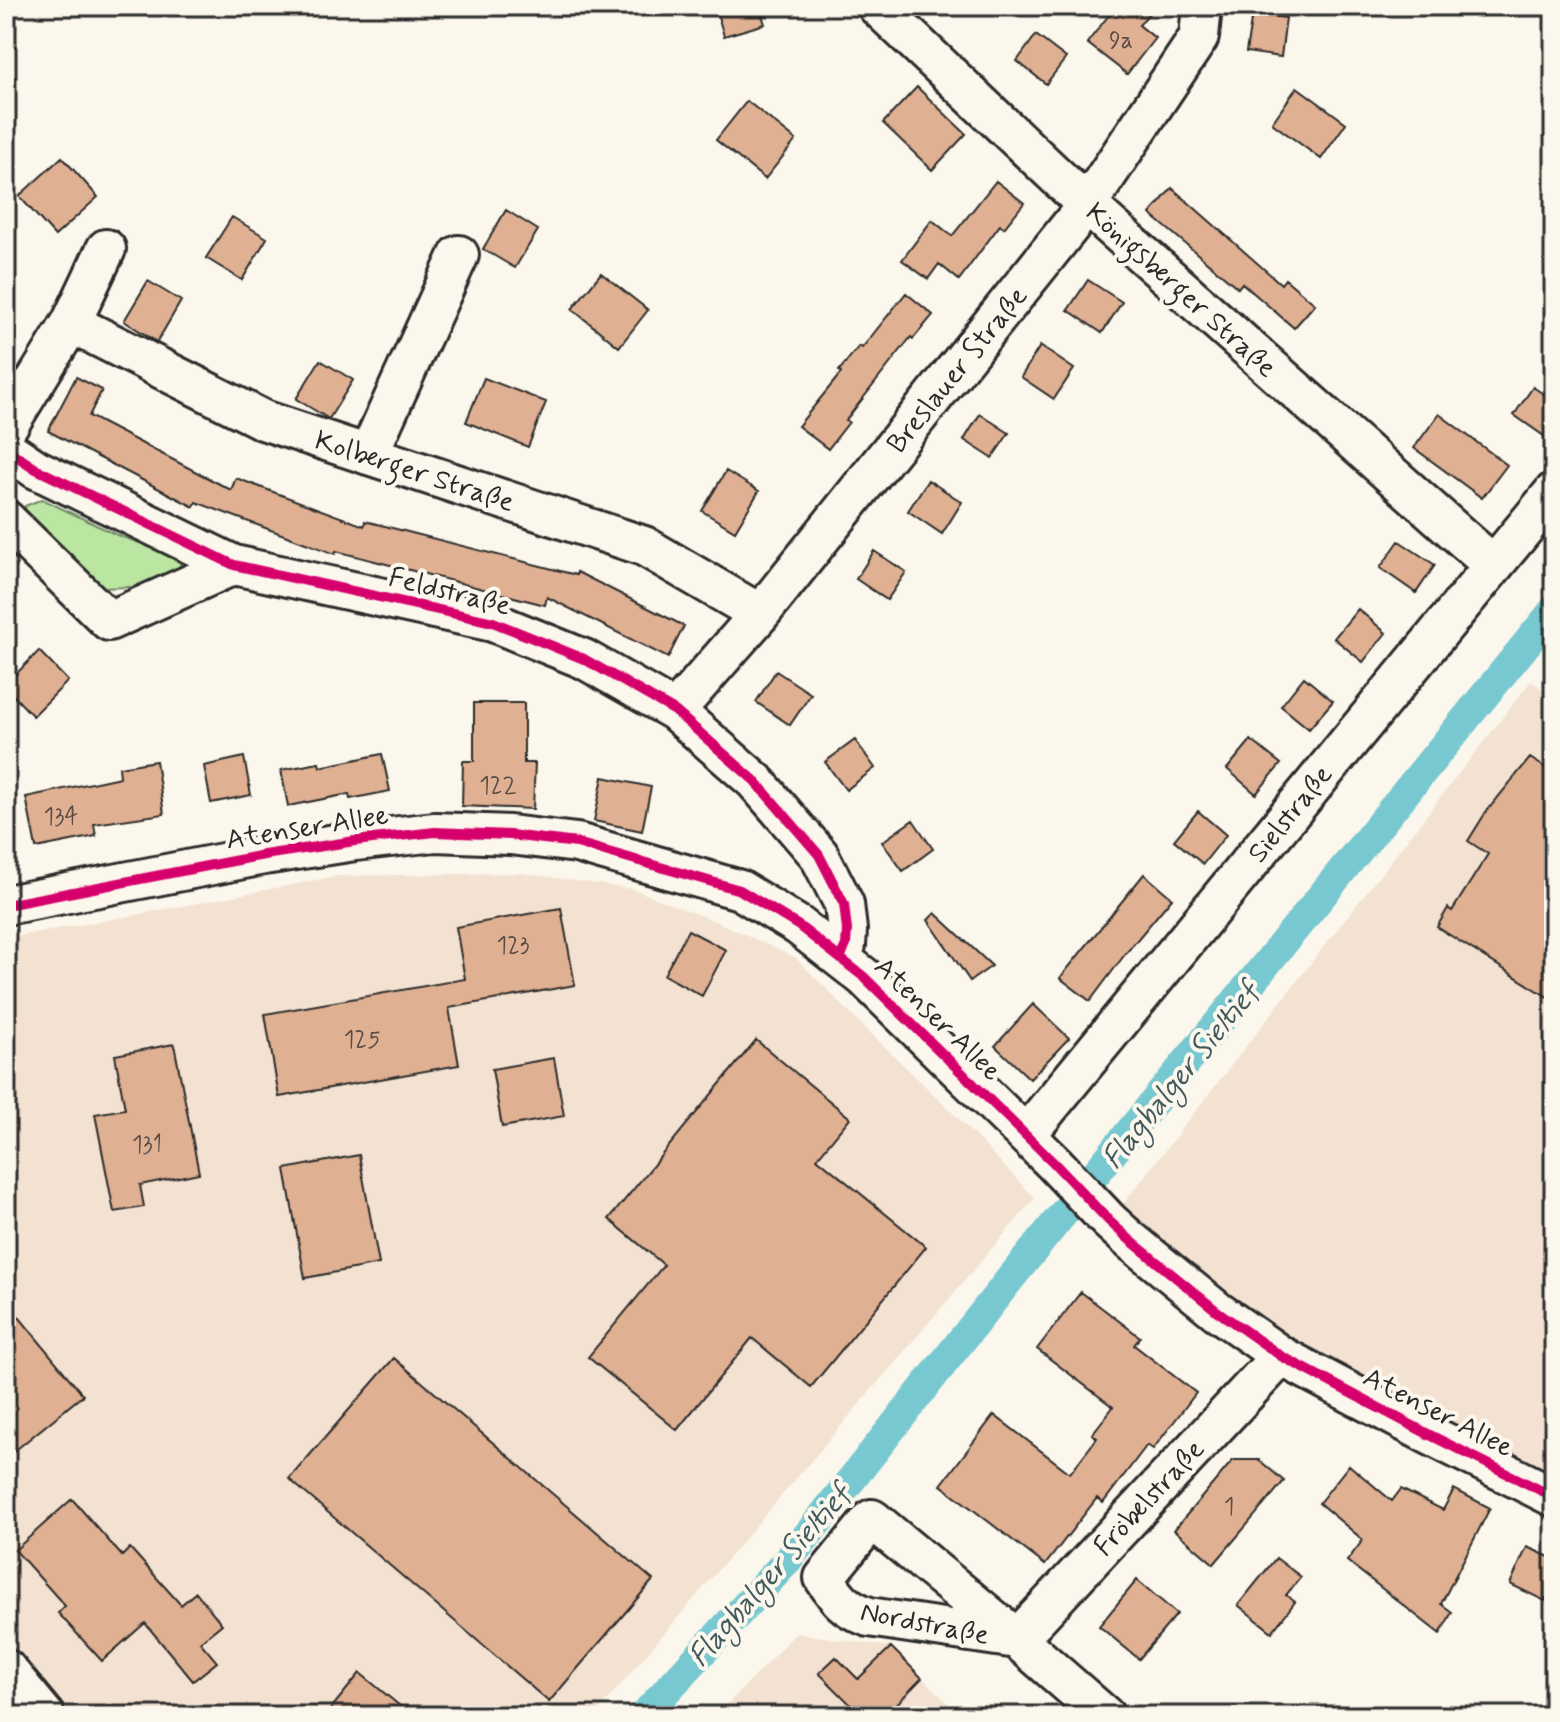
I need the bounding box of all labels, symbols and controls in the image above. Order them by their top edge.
house number: 9a [1109,26,1133,57]
street label: Königsberger Straße [1075,195,1284,389]
street label: Breslauer Straße [879,280,1037,462]
street label: Kolberger Straße [309,423,519,525]
street label: Feldstraße [385,559,514,625]
street label: Sielstraße [1240,758,1342,871]
house number: 122 [479,771,517,802]
street label: Atenser Allee [223,797,391,860]
house number: 134 [43,802,79,833]
house number: 123 [496,931,530,962]
street label: Atenser Allee [865,949,1009,1090]
water label: Flagbalger Sieltief [1094,972,1273,1179]
house number: 125 [344,1025,380,1056]
house number: 131 [132,1130,162,1161]
street label: Atenser Allee [1356,1359,1519,1467]
street label: Fröbelstraße [1086,1432,1214,1565]
water label: Flagbalger Sieltief [680,1474,865,1677]
house number: 1 [1224,1492,1234,1523]
street label: Nordstraße [857,1594,992,1655]

